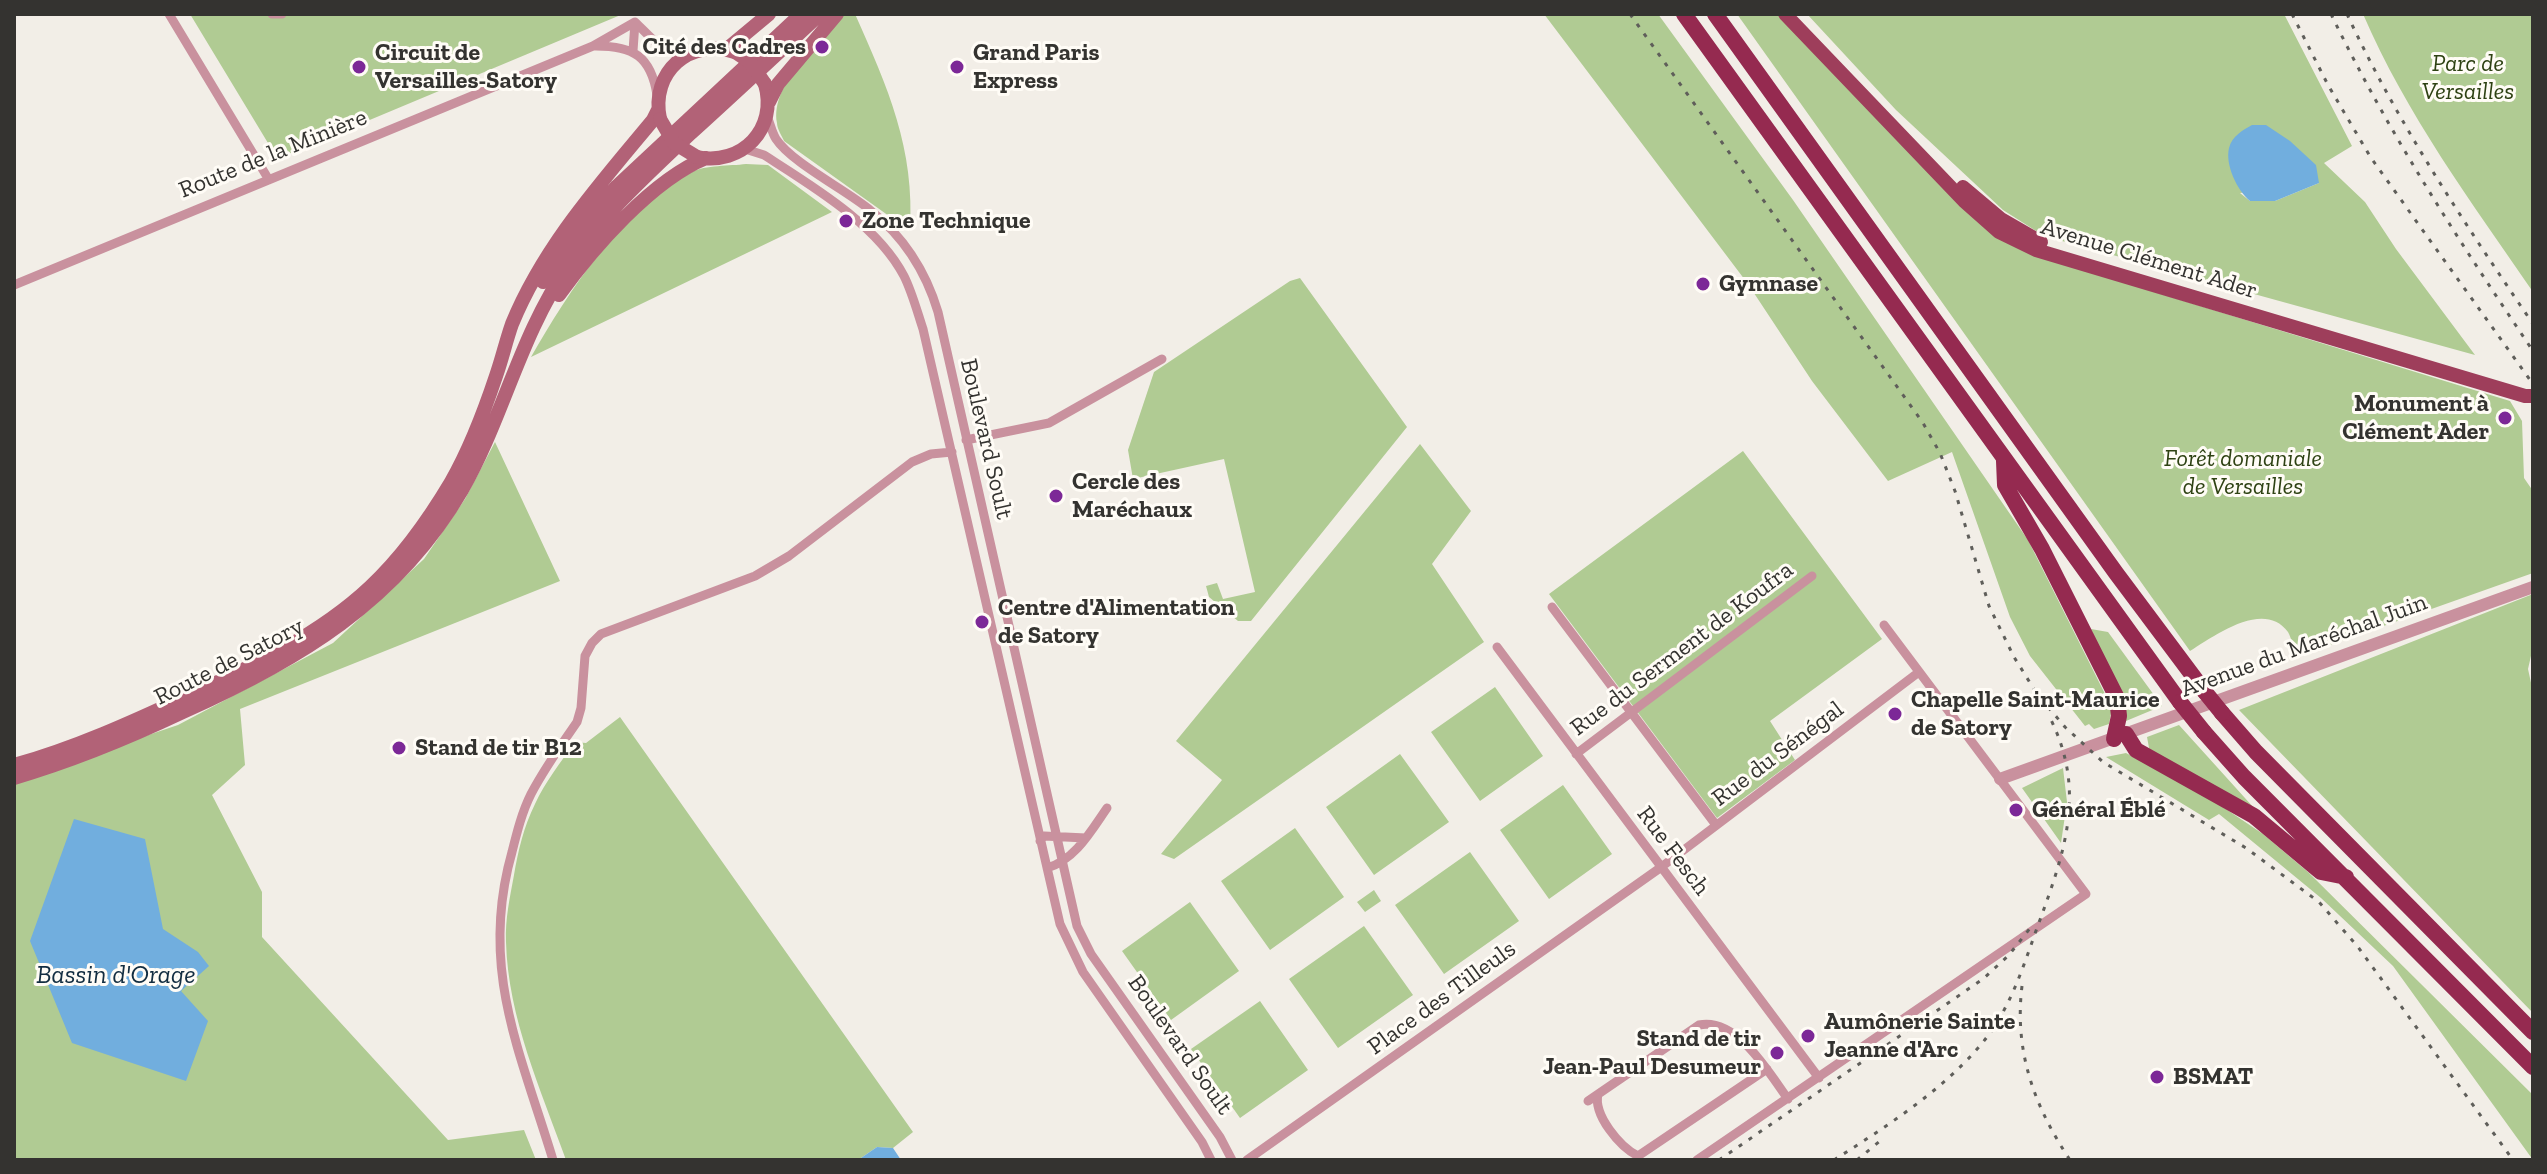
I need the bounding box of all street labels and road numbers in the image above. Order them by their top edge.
street label: Route de la Minière [175,103,371,205]
street label: Avenue Clément Ader [2037,212,2261,306]
street label: Boulevard Soult [954,356,1018,522]
street label: Rue du Serment de Koufra [1565,556,1799,742]
street label: Avenue du Maréchal Juin [2177,588,2431,704]
street label: Route de Satory [149,612,309,712]
street label: Rue du Sénégal [1707,695,1849,813]
street label: Rue Fesch [1630,801,1716,901]
street label: Place des Tilleuls [1362,935,1522,1061]
street label: Boulevard Soult [1121,970,1239,1120]

